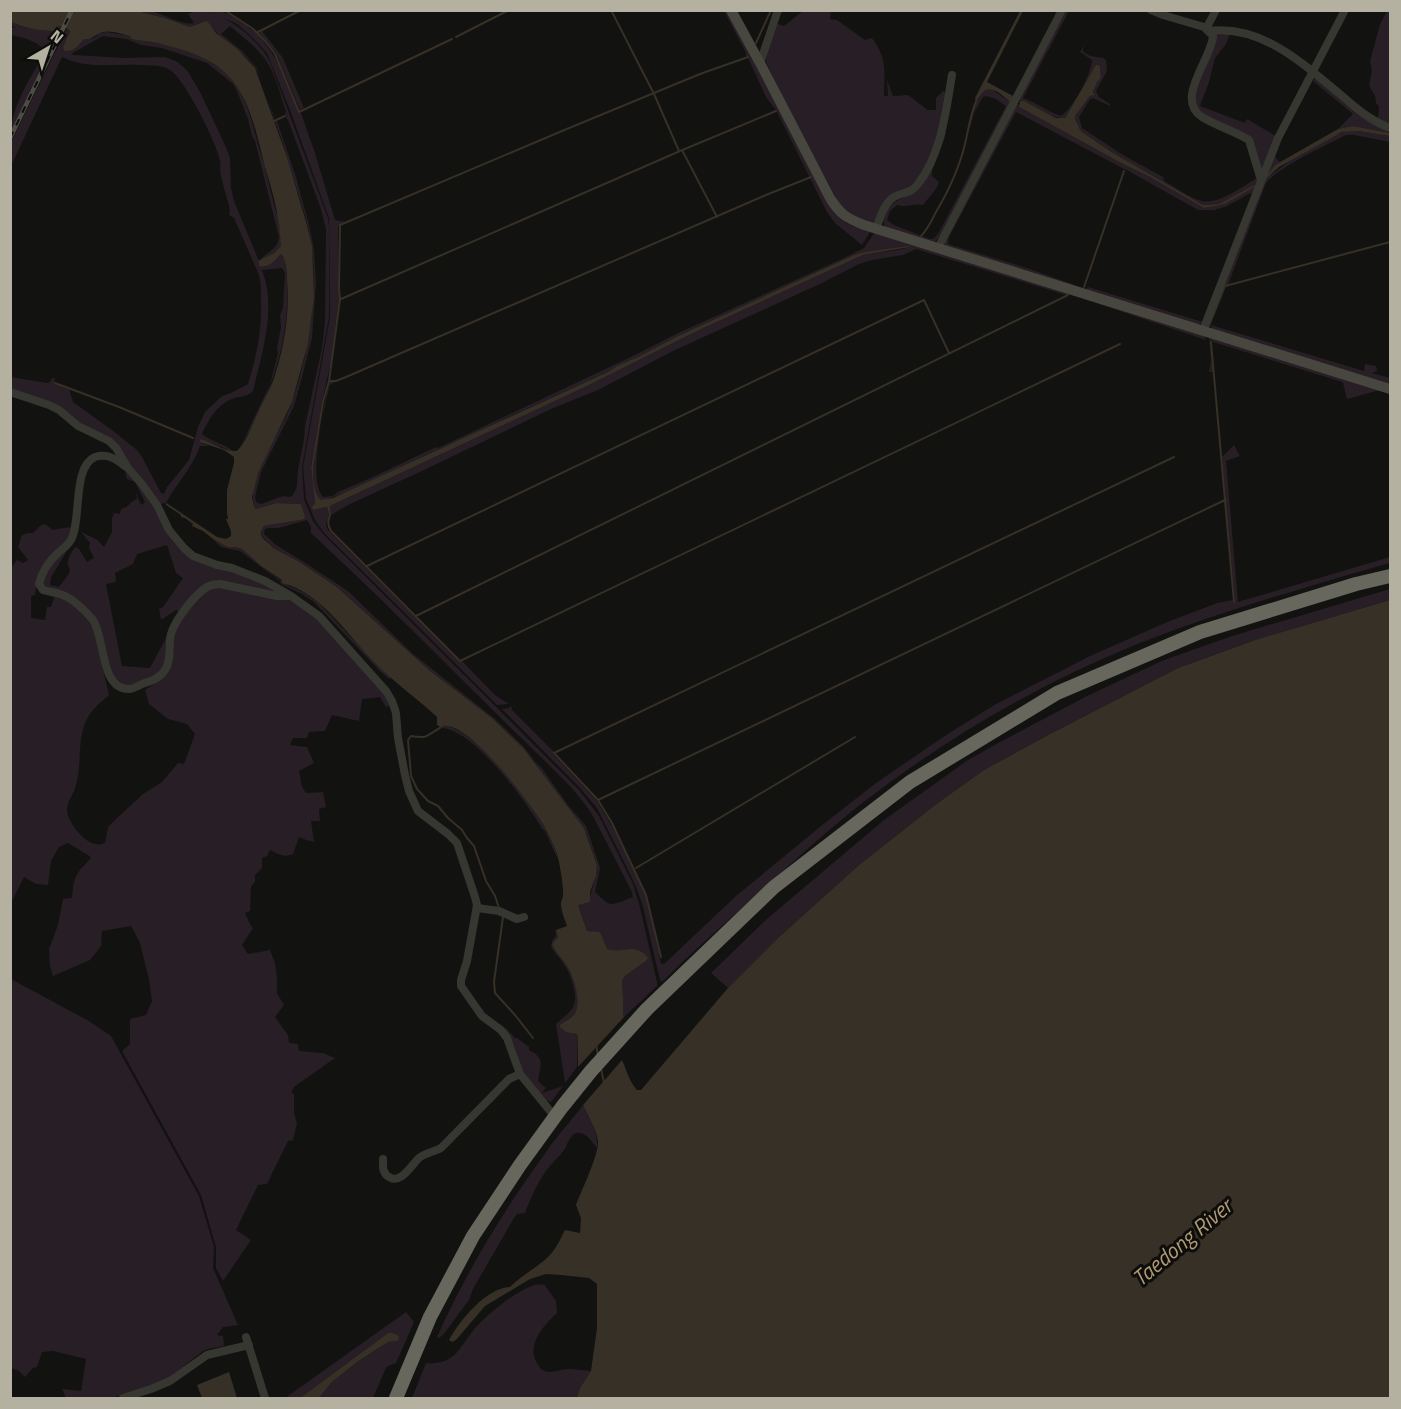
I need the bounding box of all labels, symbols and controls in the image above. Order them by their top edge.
north arrow [18,18,78,78]
text: N [46,24,69,49]
water label: Taedong River [1125,1188,1242,1294]

